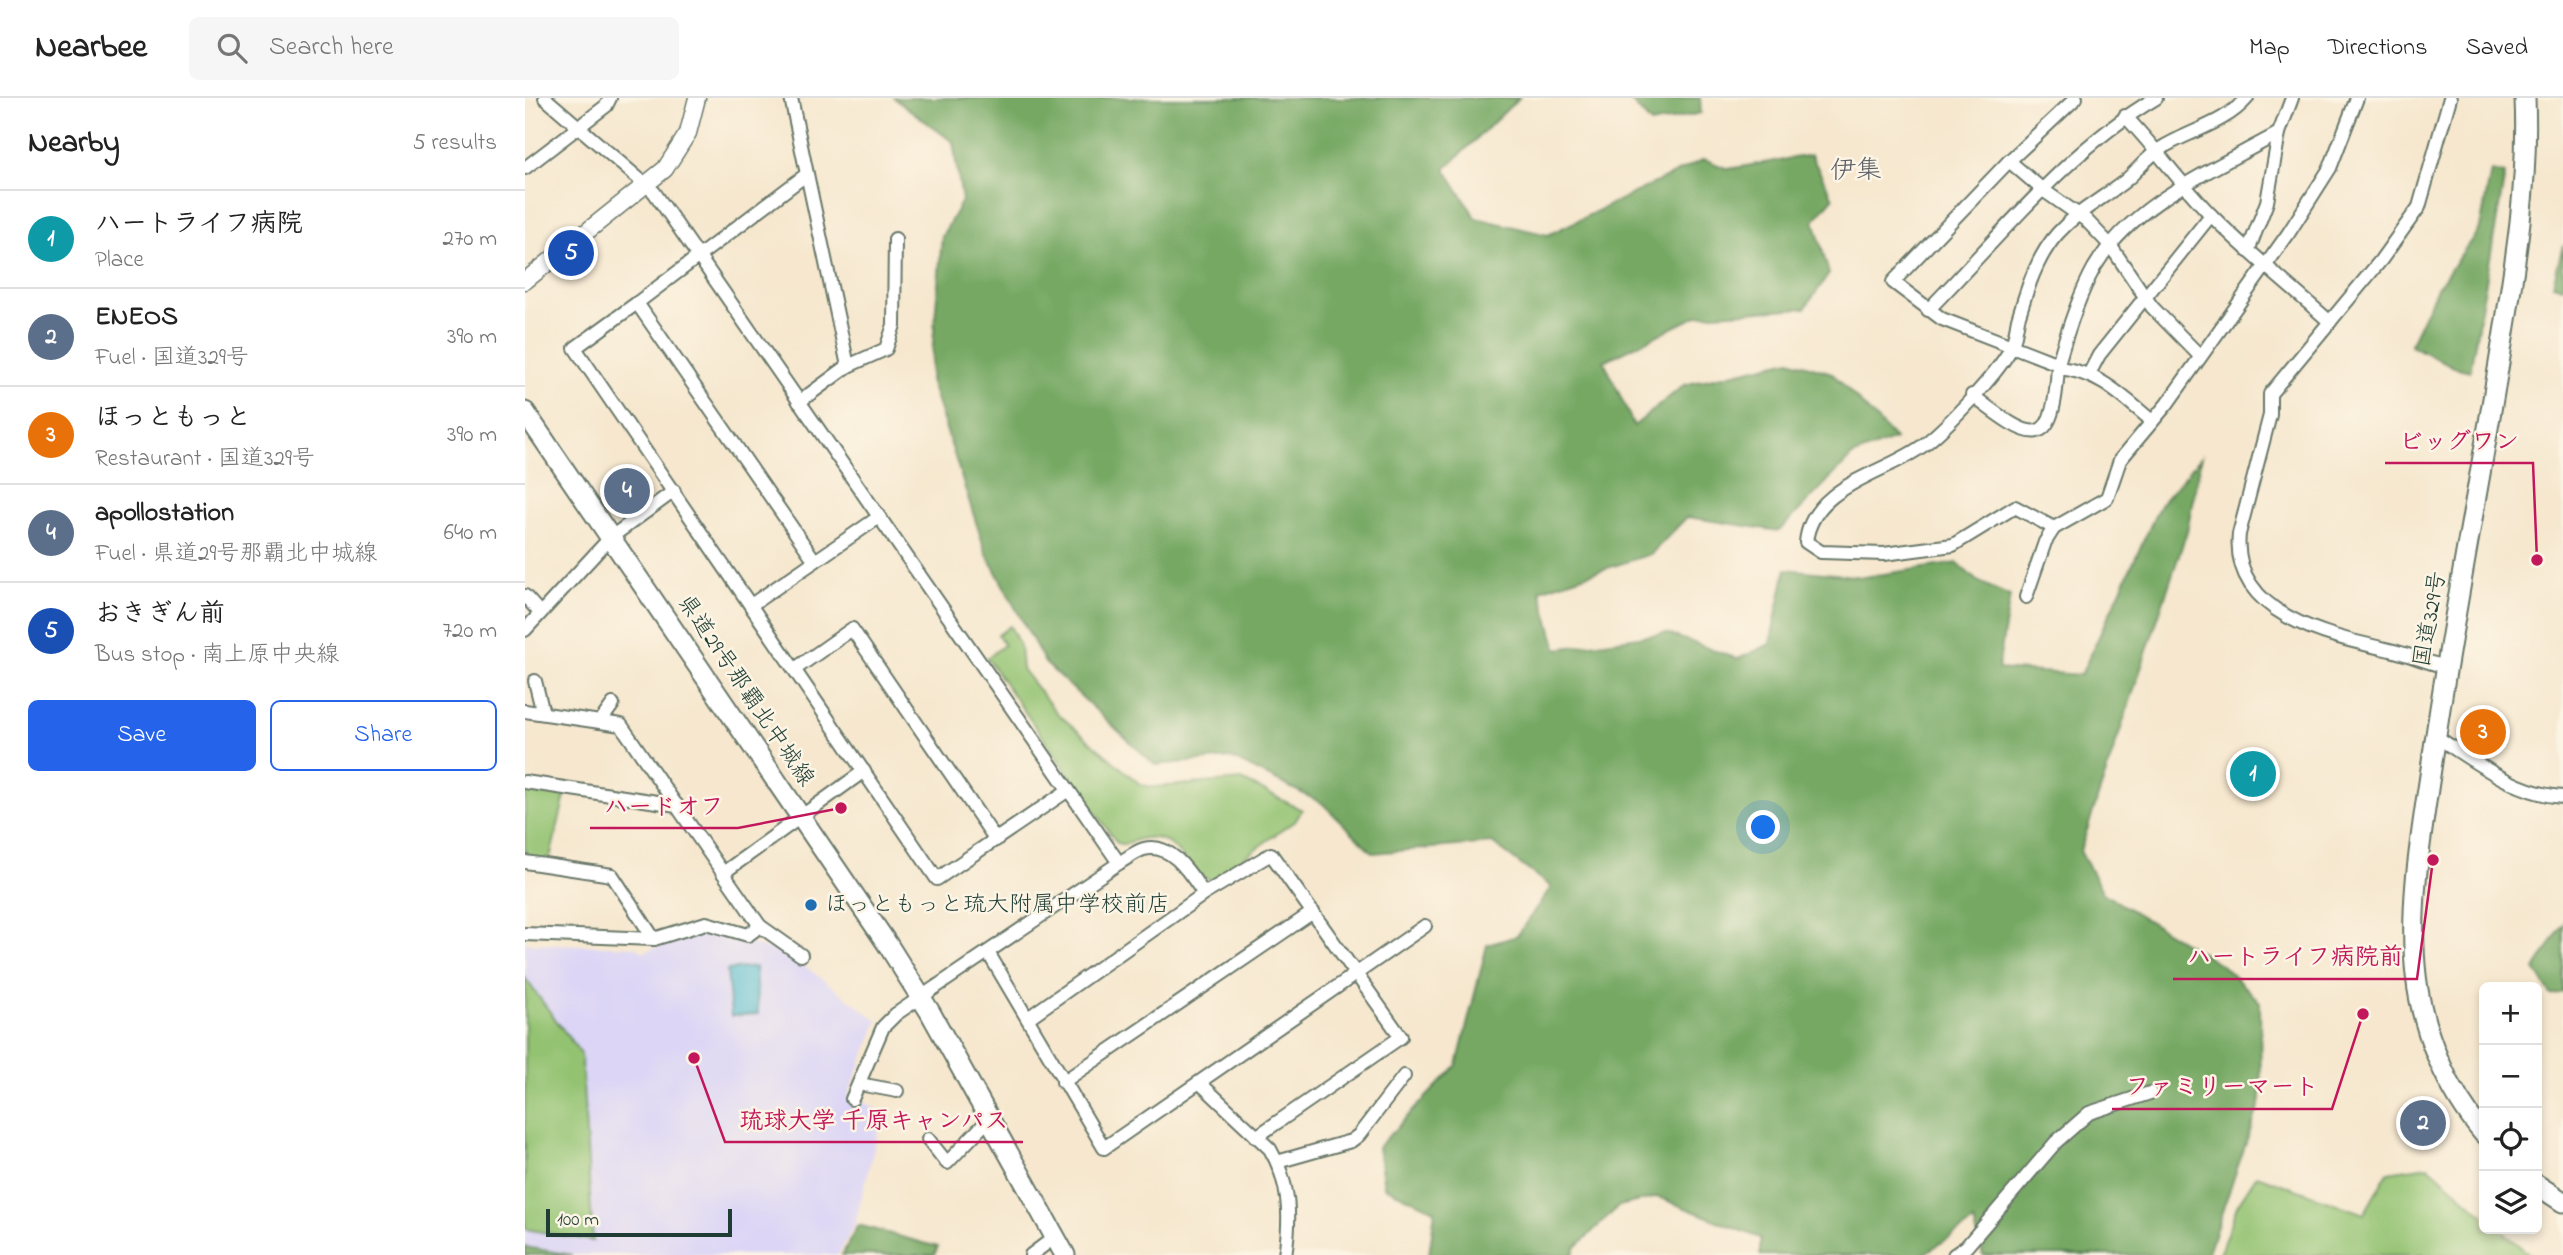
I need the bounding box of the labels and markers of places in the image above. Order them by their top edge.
pin: 5 [548,227,594,279]
callout: ビッグワン [2385,418,2533,463]
pin: 4 [604,465,650,517]
pin: 3 [2460,706,2506,758]
pin: 1 [2230,748,2276,800]
callout: ハードオフ [590,783,738,828]
place label: ほっともっと琉大附属中学校前店 [825,889,1170,922]
marker: ほっともっと琉大附属中学校前店 [803,897,819,913]
callout: ハートライフ病院前 [2173,934,2417,979]
callout: ファミリーマート [2112,1064,2332,1109]
callout: 琉球大学 千原キャンパス [725,1097,1023,1142]
pin: 2 [2400,1097,2446,1149]

